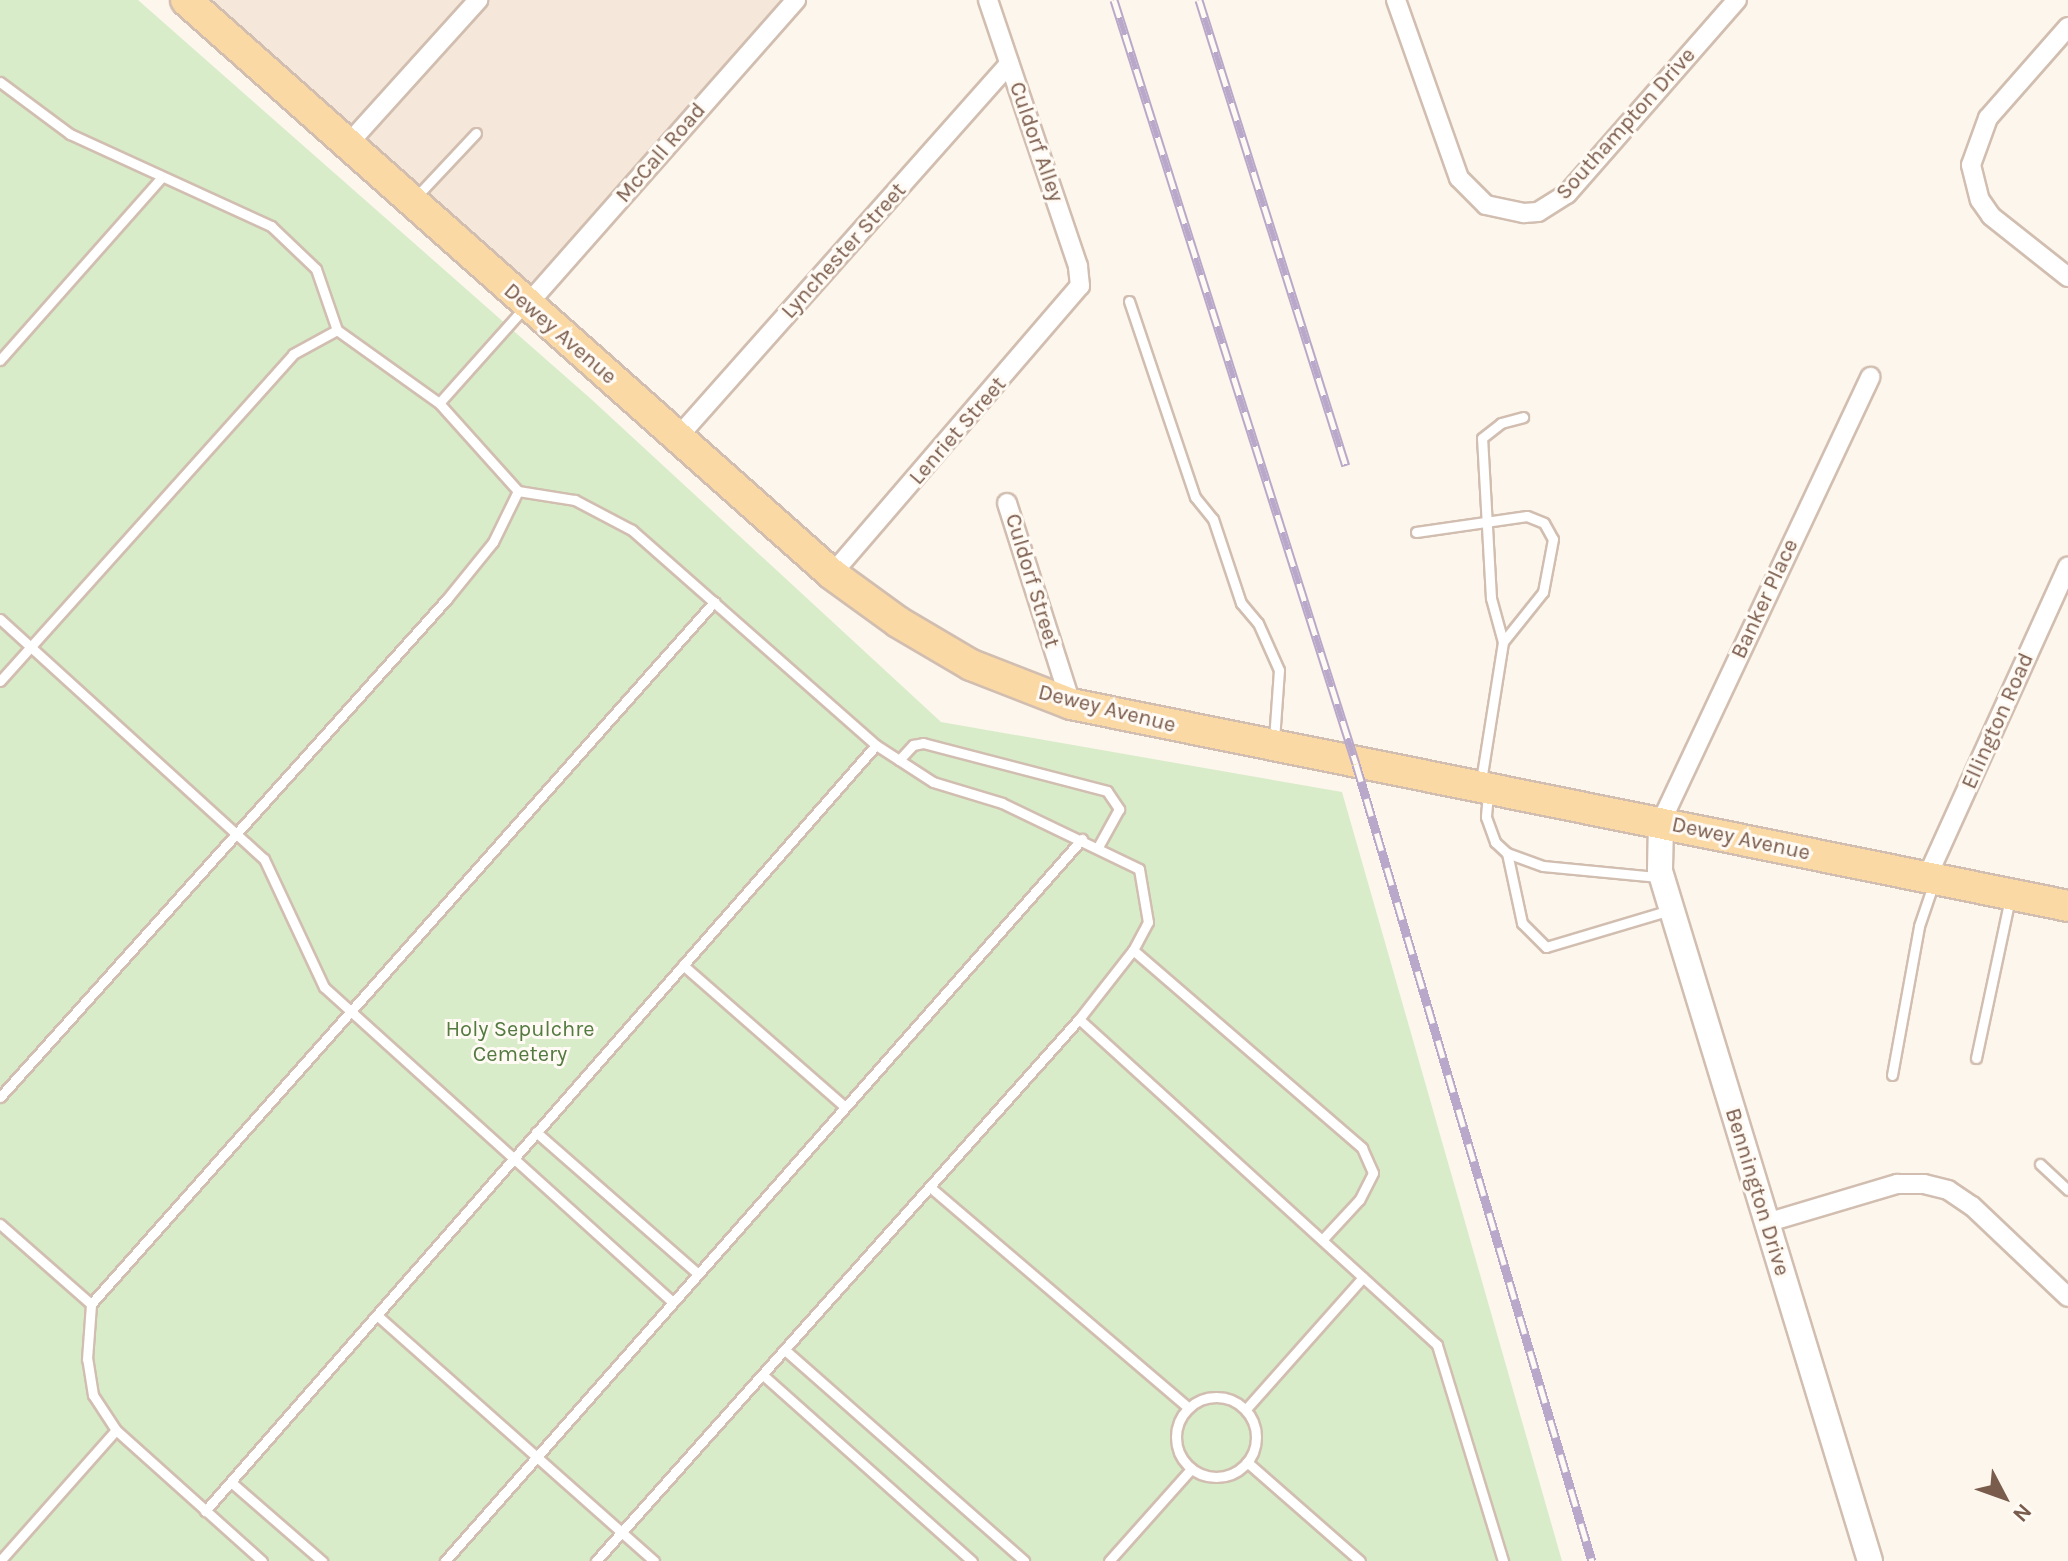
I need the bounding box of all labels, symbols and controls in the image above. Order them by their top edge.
street label: Southampton Drive [1551,42,1701,206]
street label: Culdorf Alley [1003,78,1069,206]
street label: McCall Road [610,98,712,208]
street label: Lynchester Street [776,178,912,324]
street label: Dewey Avenue [498,278,622,390]
street label: Lenriet Street [904,372,1012,490]
street label: Culdorf Street [999,511,1065,651]
street label: Banker Place [1726,535,1804,663]
street label: Ellington Road [1956,649,2040,793]
street label: Dewey Avenue [1035,679,1179,739]
street label: Dewey Avenue [1669,811,1813,867]
park label: Holy Sepulchre Cemetery [445,1016,595,1068]
street label: Bennington Drive [1719,1105,1795,1279]
north arrow [1964,1457,2044,1537]
text: N [2007,1498,2037,1527]

